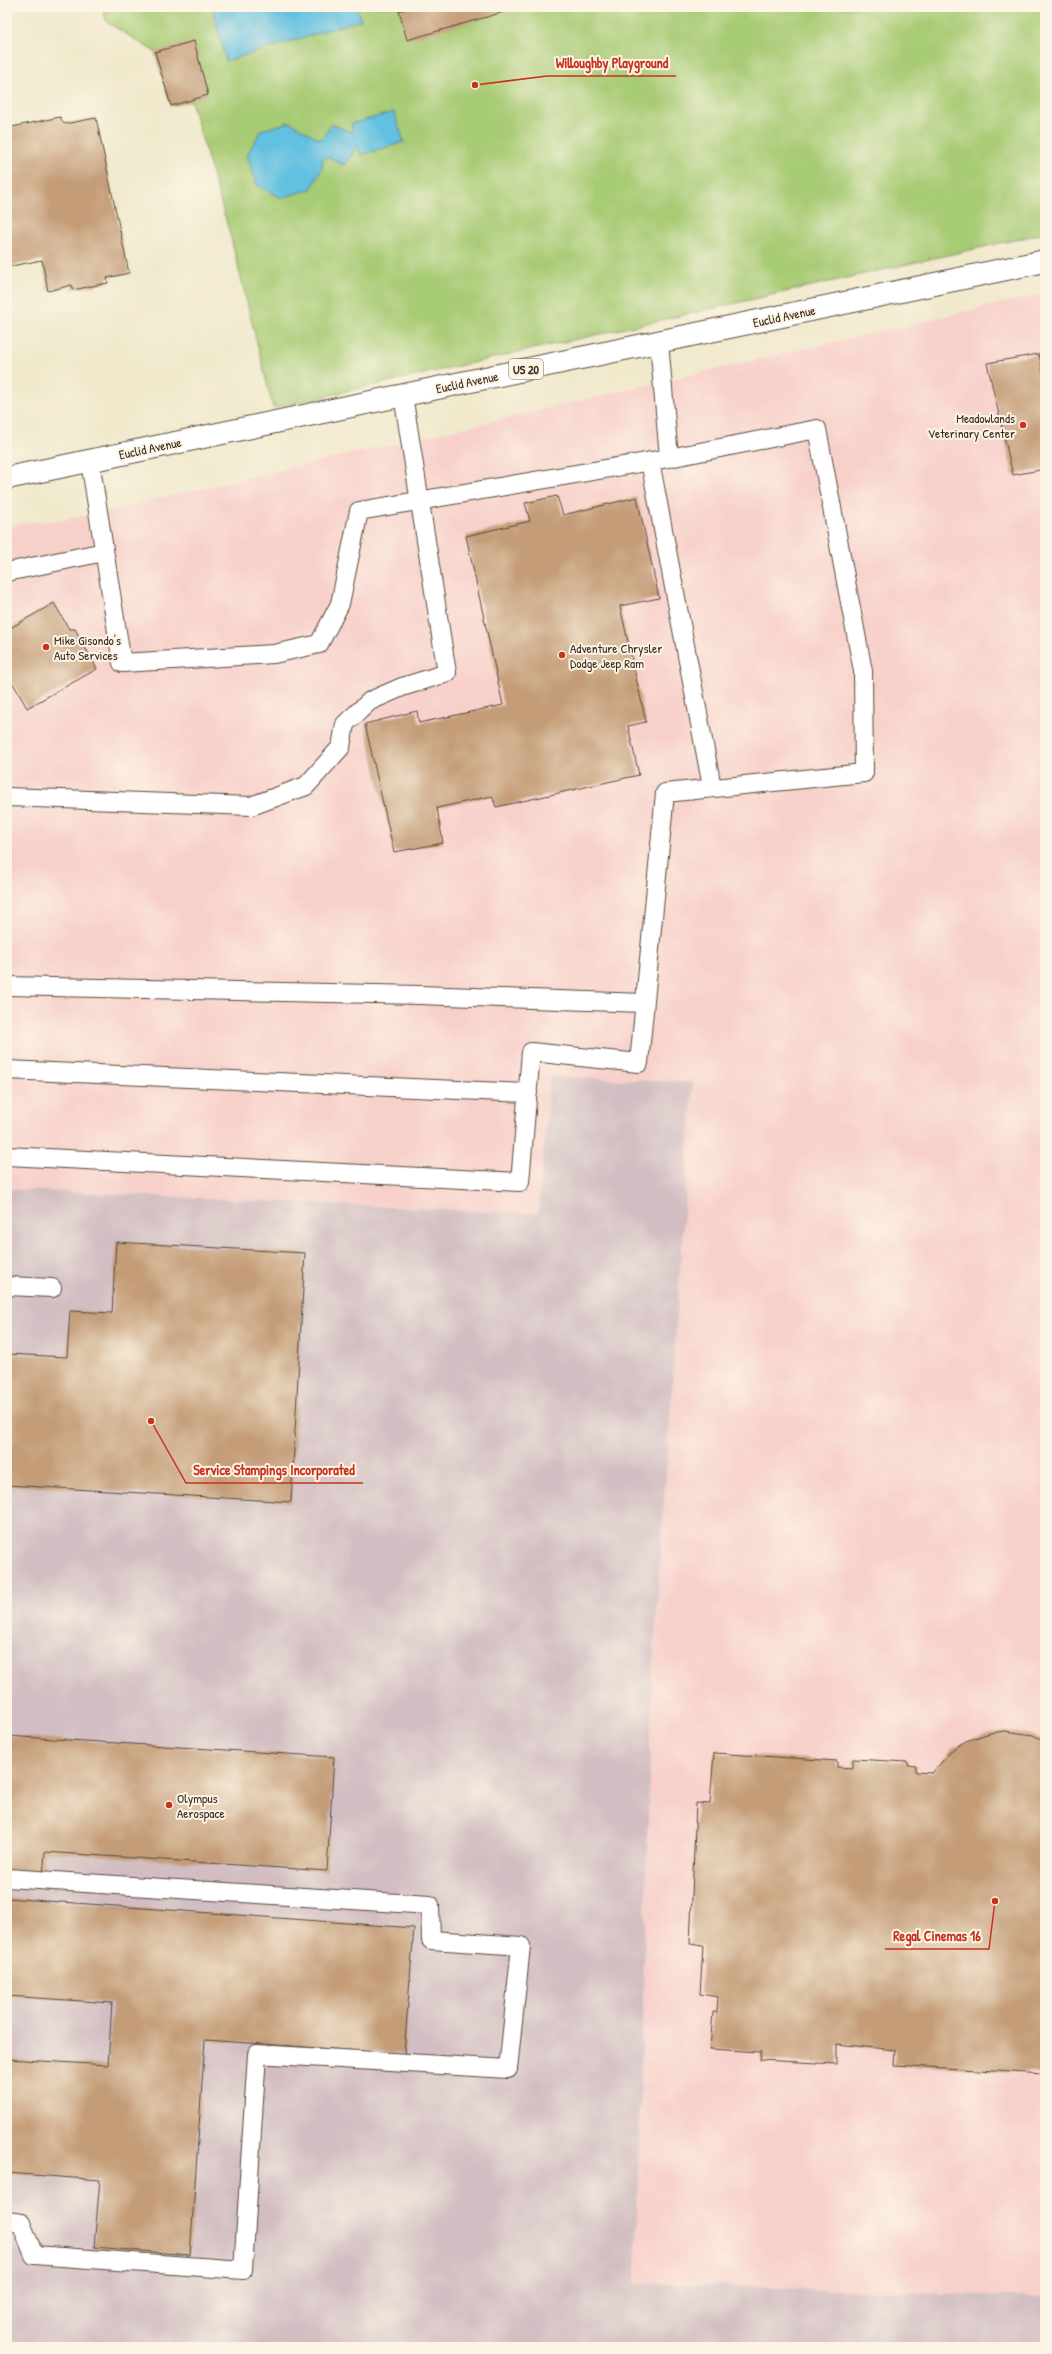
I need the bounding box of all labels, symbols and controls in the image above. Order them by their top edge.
callout: Willoughby Playground [547,50,676,76]
text: Willoughby Playground [556,53,669,74]
street label: Euclid Avenue [751,301,817,331]
road number: US 20 [509,359,543,379]
street label: Euclid Avenue [434,367,500,397]
place label: Meadowlands Veterinary Center [928,409,1015,442]
marker: Meadowlands Veterinary Center [1018,420,1028,430]
street label: Euclid Avenue [117,433,183,463]
place label: Mike Gisondo's Auto Services [54,631,121,664]
place label: Adventure Chrysler Dodge Jeep Ram [570,639,662,672]
marker: Mike Gisondo's Auto Services [41,642,51,652]
marker: Adventure Chrysler Dodge Jeep Ram [557,650,567,660]
callout: Service Stampings Incorporated [186,1457,363,1483]
text: Service Stampings Incorporated [193,1460,355,1481]
place label: Olympus Aerospace [177,1789,225,1822]
marker: Olympus Aerospace [164,1800,174,1810]
callout: Regal Cinemas 16 [885,1923,989,1949]
text: Regal Cinemas 16 [893,1926,981,1947]

